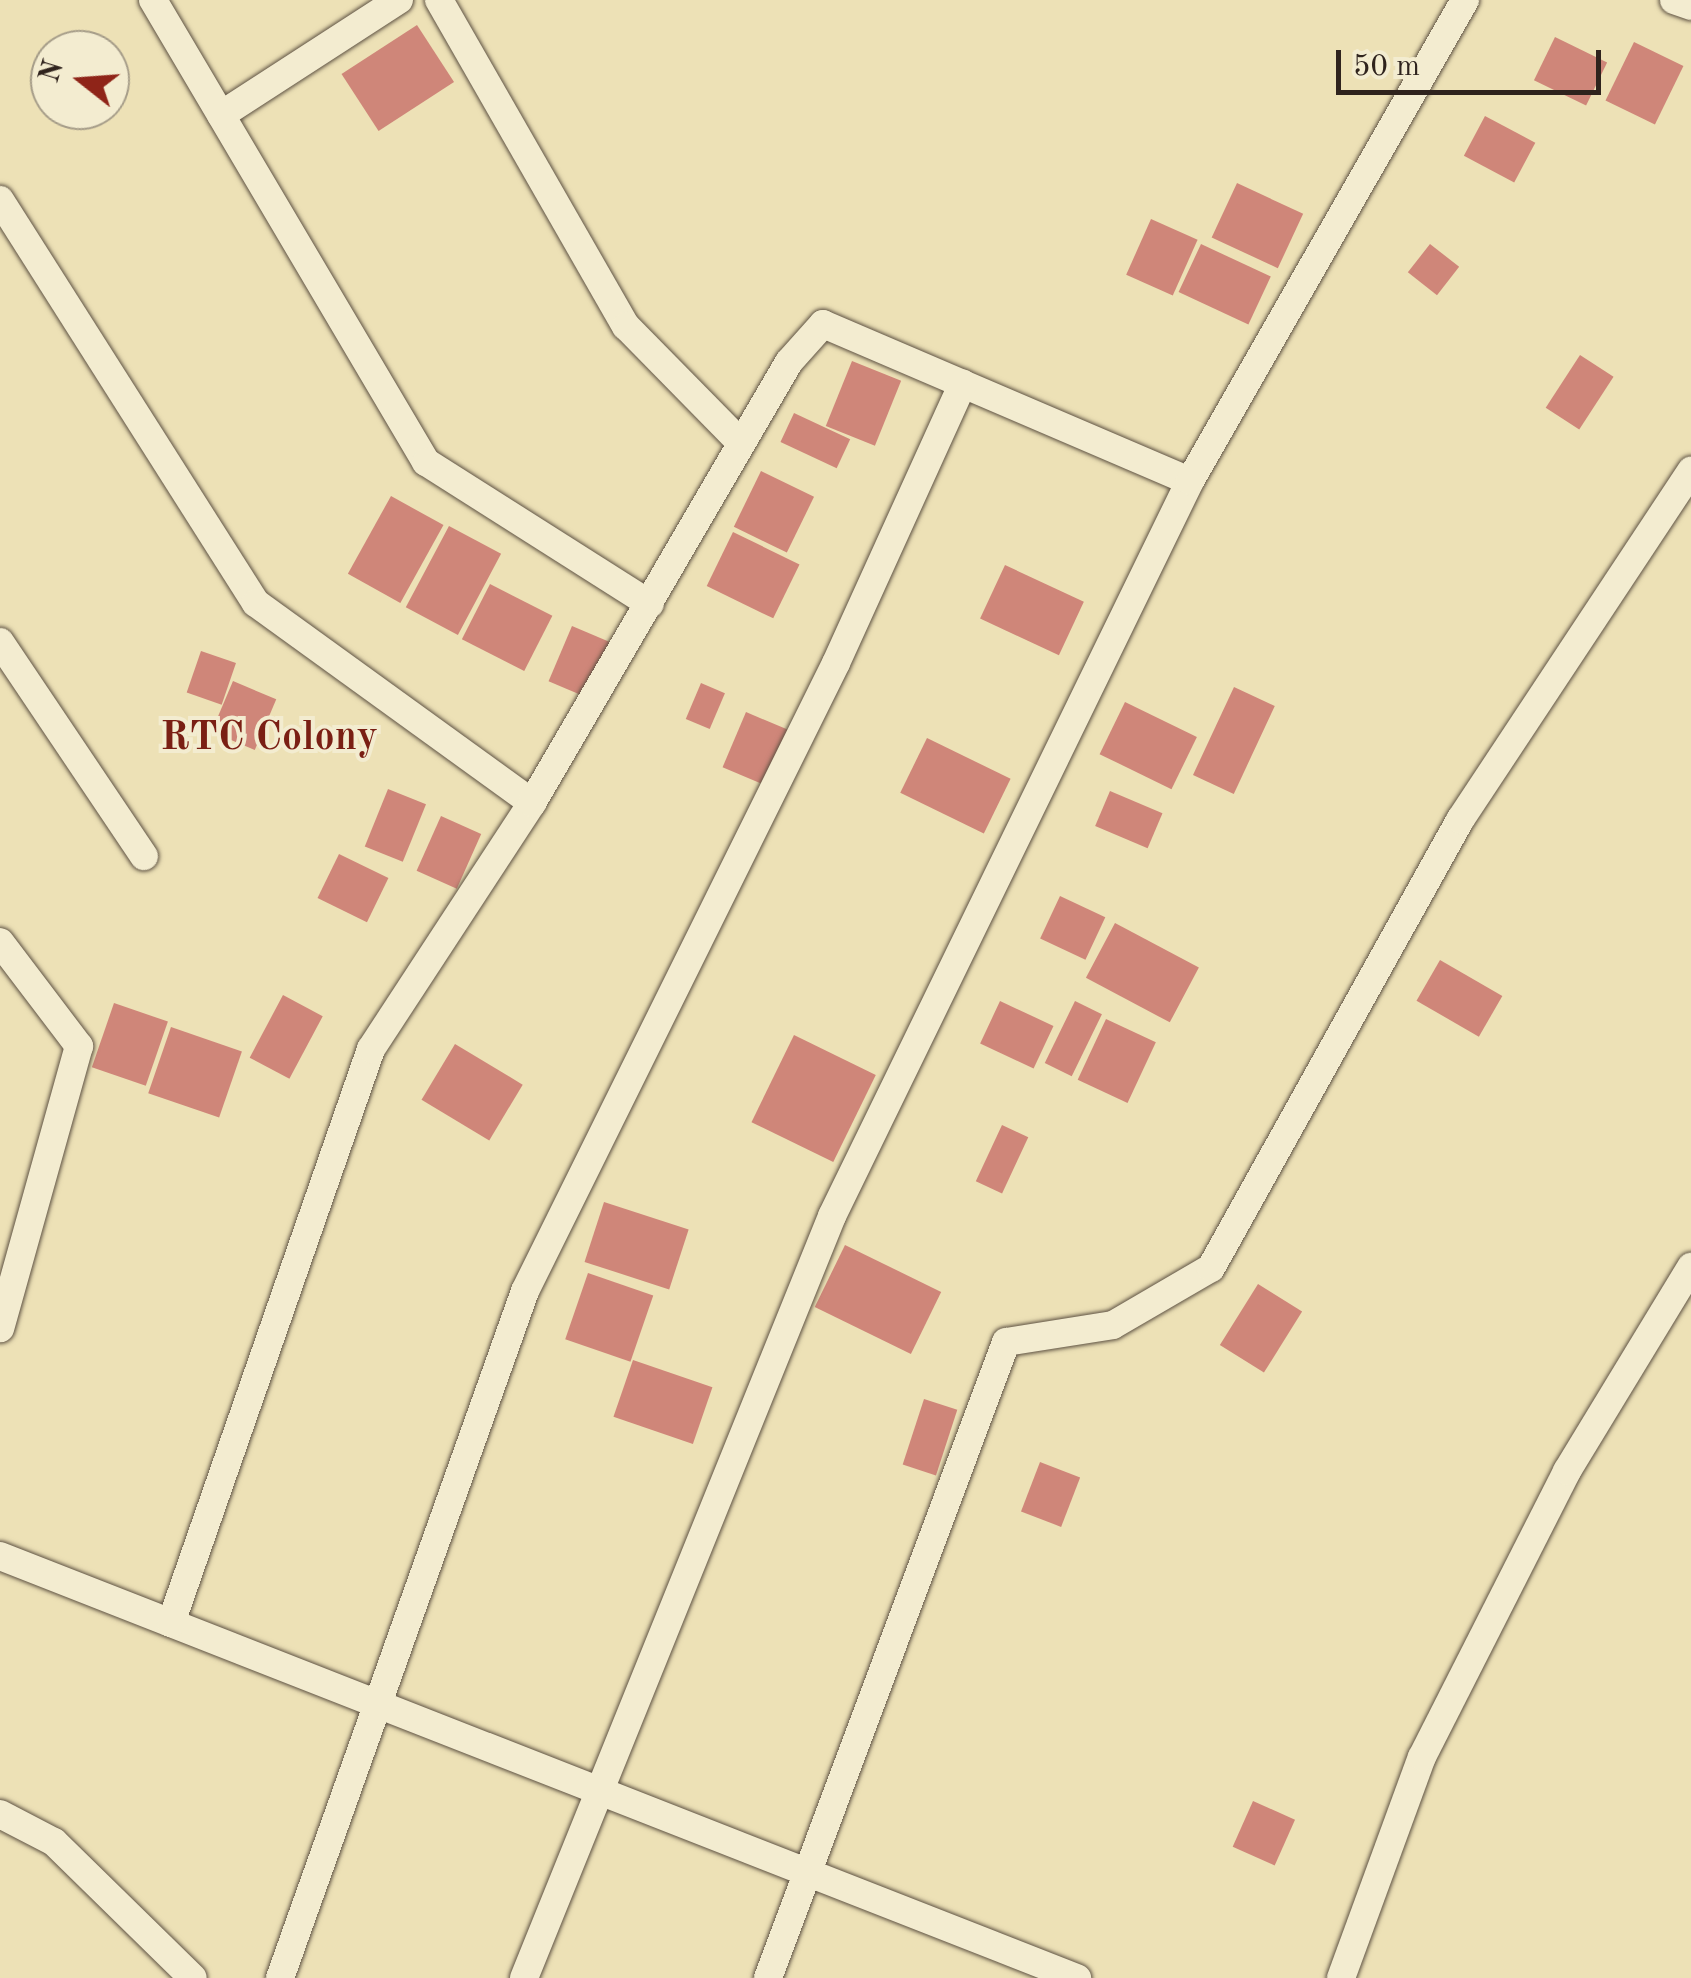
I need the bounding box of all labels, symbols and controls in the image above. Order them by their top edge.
north arrow [30,30,130,130]
scale bar [1341,30,1606,92]
text: 50 m [1353,52,1420,82]
text: N [37,57,70,86]
district label: RTC Colony [160,715,378,763]

